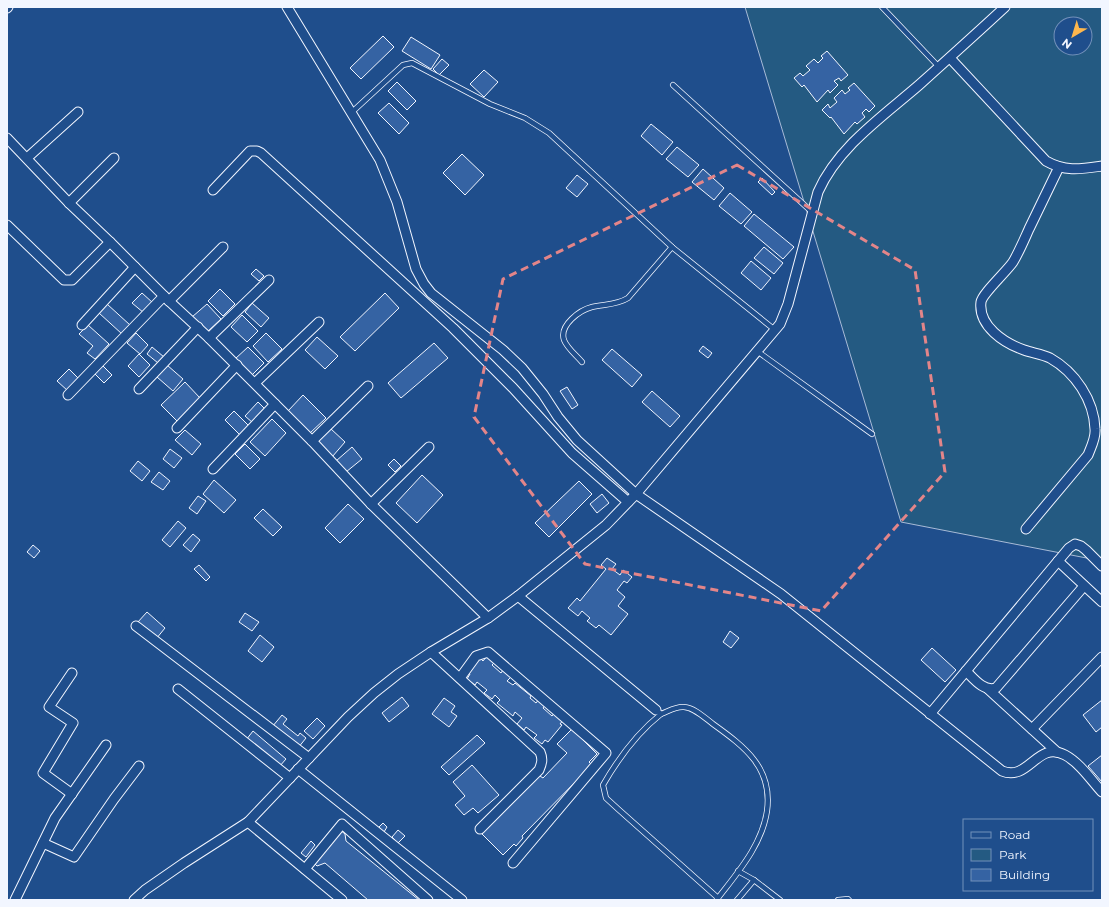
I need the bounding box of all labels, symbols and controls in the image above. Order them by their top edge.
north arrow [1053,16,1093,56]
text: N [1059,36,1075,52]
legend [963,819,1093,891]
text: Road [999,827,1030,842]
text: Park [999,847,1027,862]
text: Building [999,867,1050,882]

